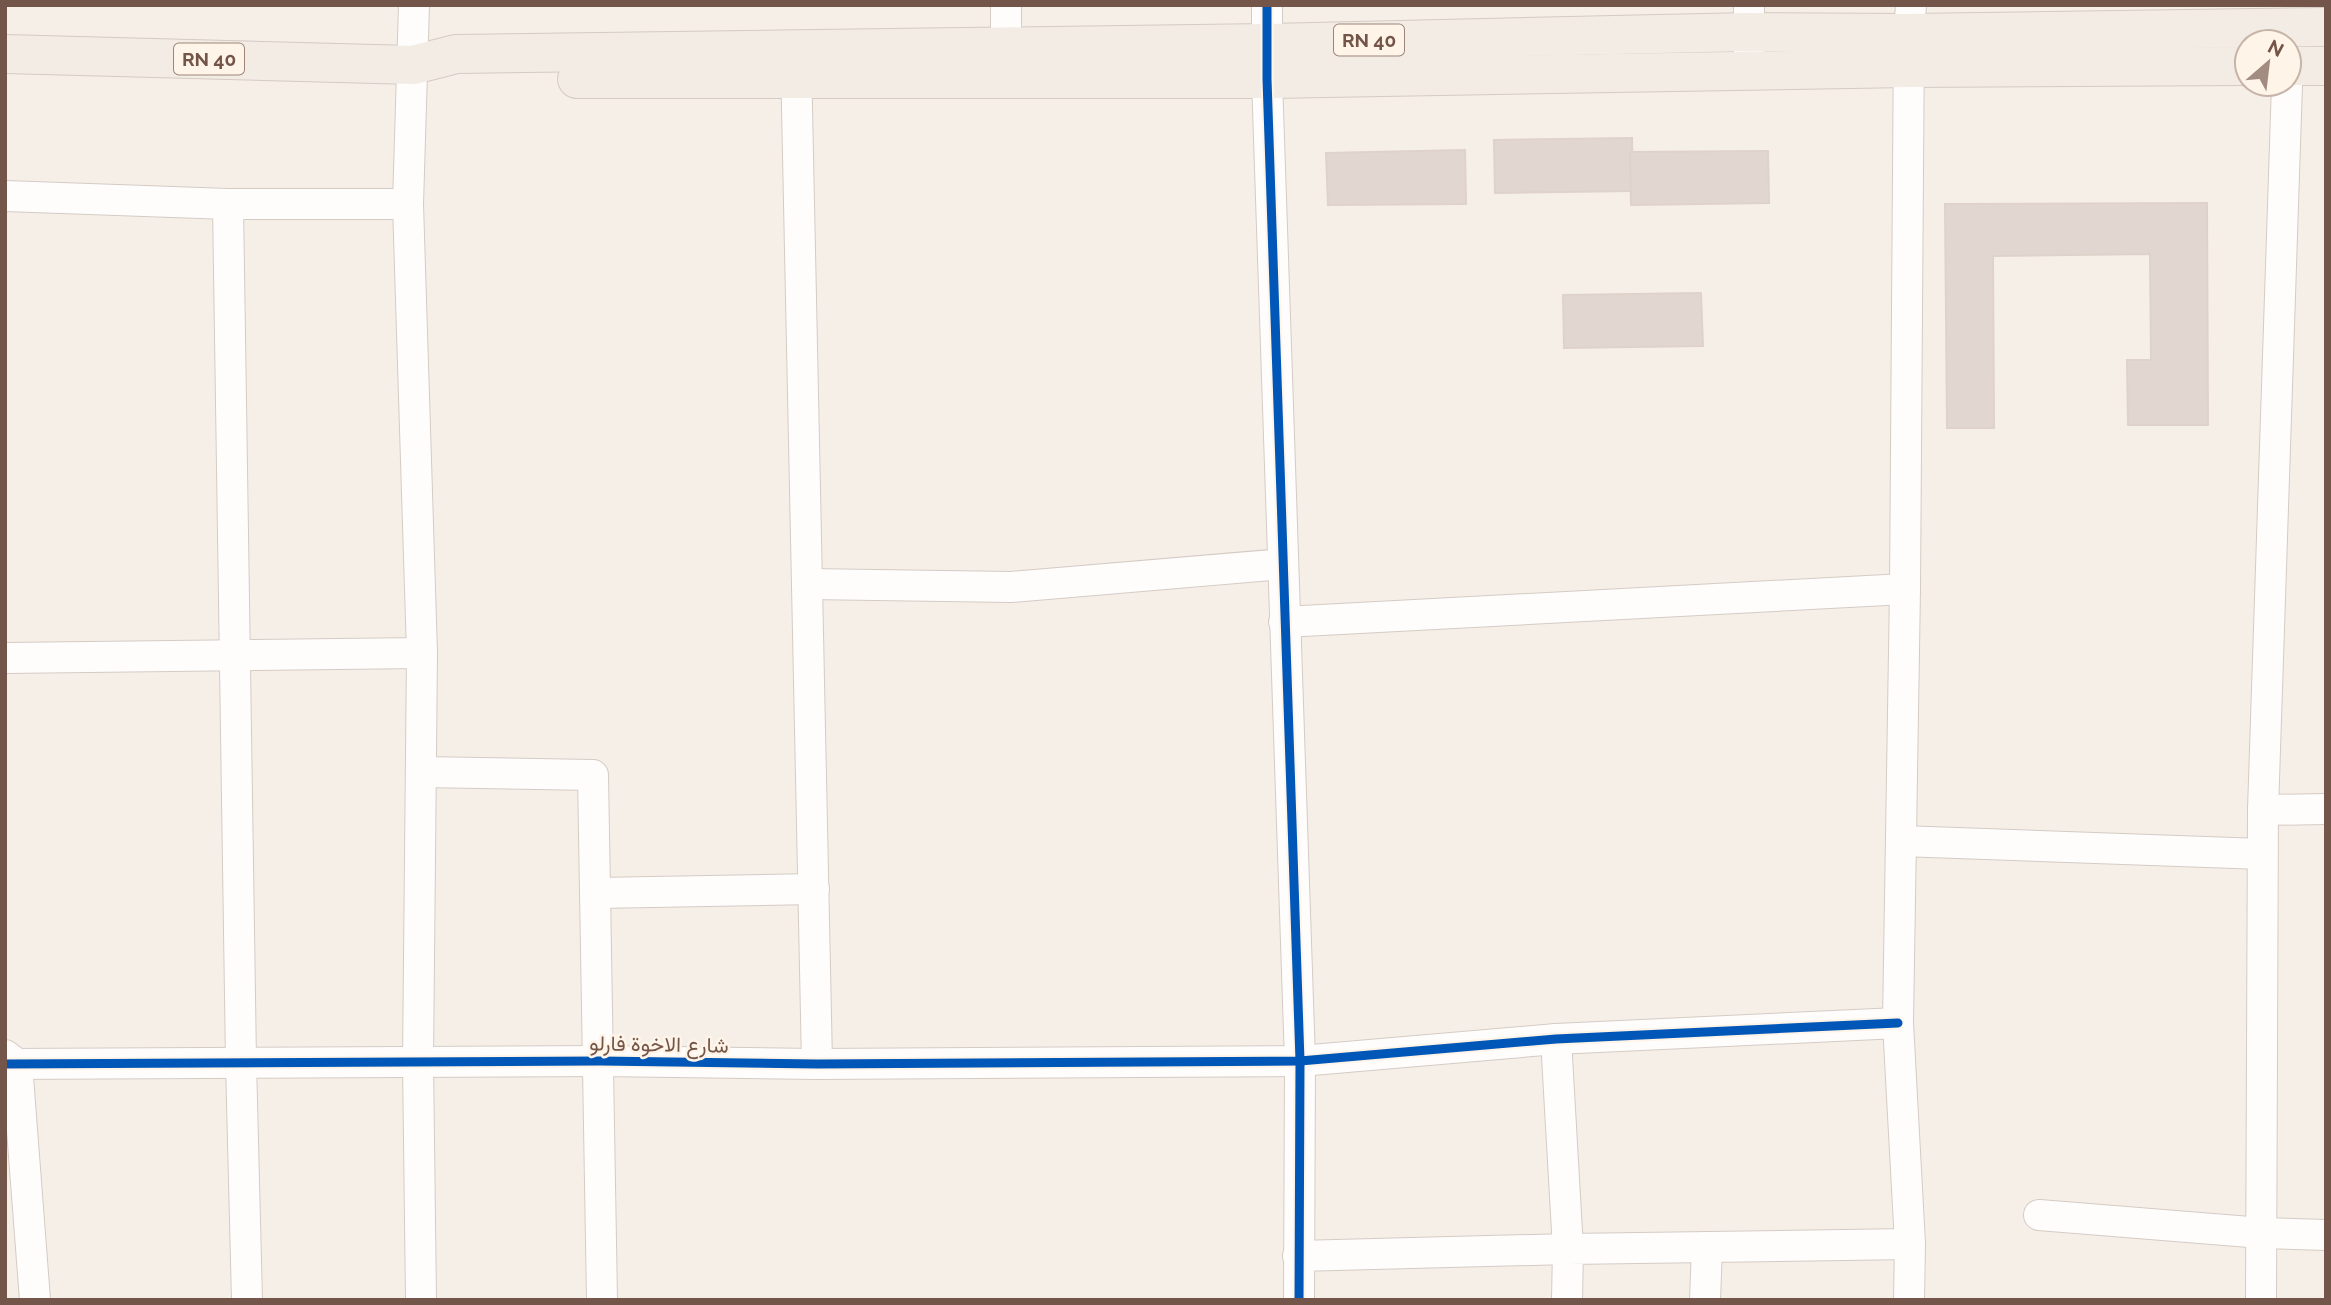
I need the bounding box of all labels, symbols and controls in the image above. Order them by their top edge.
road number: RN 40 [1334,24,1404,56]
north arrow [2233,28,2303,98]
text: N [2264,35,2288,61]
road number: RN 40 [174,44,244,74]
street label: شارع الاخوة فارلو [589,1030,729,1060]

